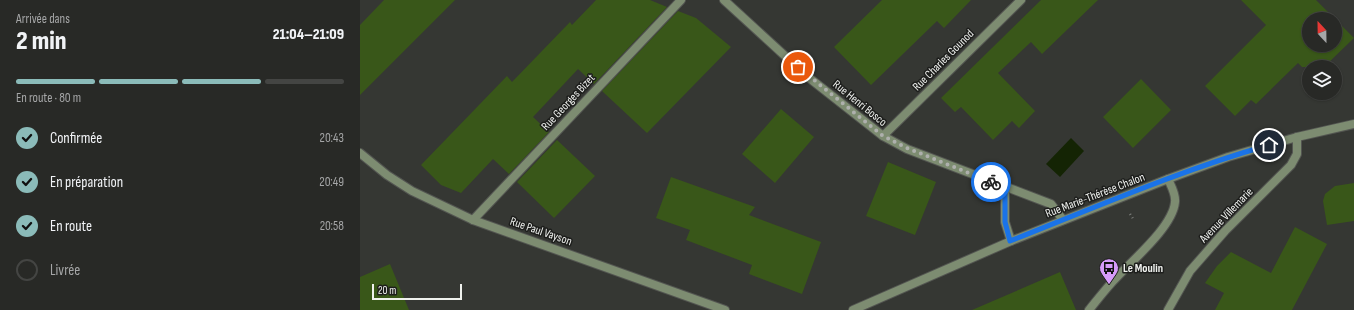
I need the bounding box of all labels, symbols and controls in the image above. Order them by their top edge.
text: Arrivée dans [16,11,70,27]
north arrow [1302,12,1342,52]
map controls [1302,12,1342,100]
text: 21:04–21:09 [273,25,344,44]
text: 2 min [16,26,66,57]
street label: Rue Charles Gounod [910,27,977,94]
pin [781,50,815,84]
icon: bag [787,56,809,78]
button: layers [1302,60,1342,100]
street label: Rue Georges Bizet [538,71,599,134]
street label: Rue Henri Bosco [830,77,890,130]
text: En route · 80 m [16,90,81,106]
icon: check [16,127,38,149]
pin [1252,128,1286,162]
text: Confirmée [50,129,102,148]
text: 20:43 [320,130,344,146]
icon: home [1258,134,1280,156]
courier [971,162,1011,202]
street label: Rue Marie-Thérèse Chalon [1043,170,1147,221]
icon: check [16,171,38,193]
icon: bike [980,171,1002,193]
text: En préparation [50,173,123,192]
text: 20:49 [319,174,344,190]
street label: Avenue Villemarie [1196,184,1257,247]
street label: Rue Paul Vayson [508,214,574,249]
icon: check [16,215,38,237]
text: En route [50,217,92,236]
text: 20:58 [320,218,344,234]
bus stop icon: Le Moulin [1098,257,1120,285]
text: Livrée [50,261,80,280]
place label: Le Moulin [1123,261,1163,276]
scale bar [372,282,462,301]
text: 20 m [378,284,396,297]

